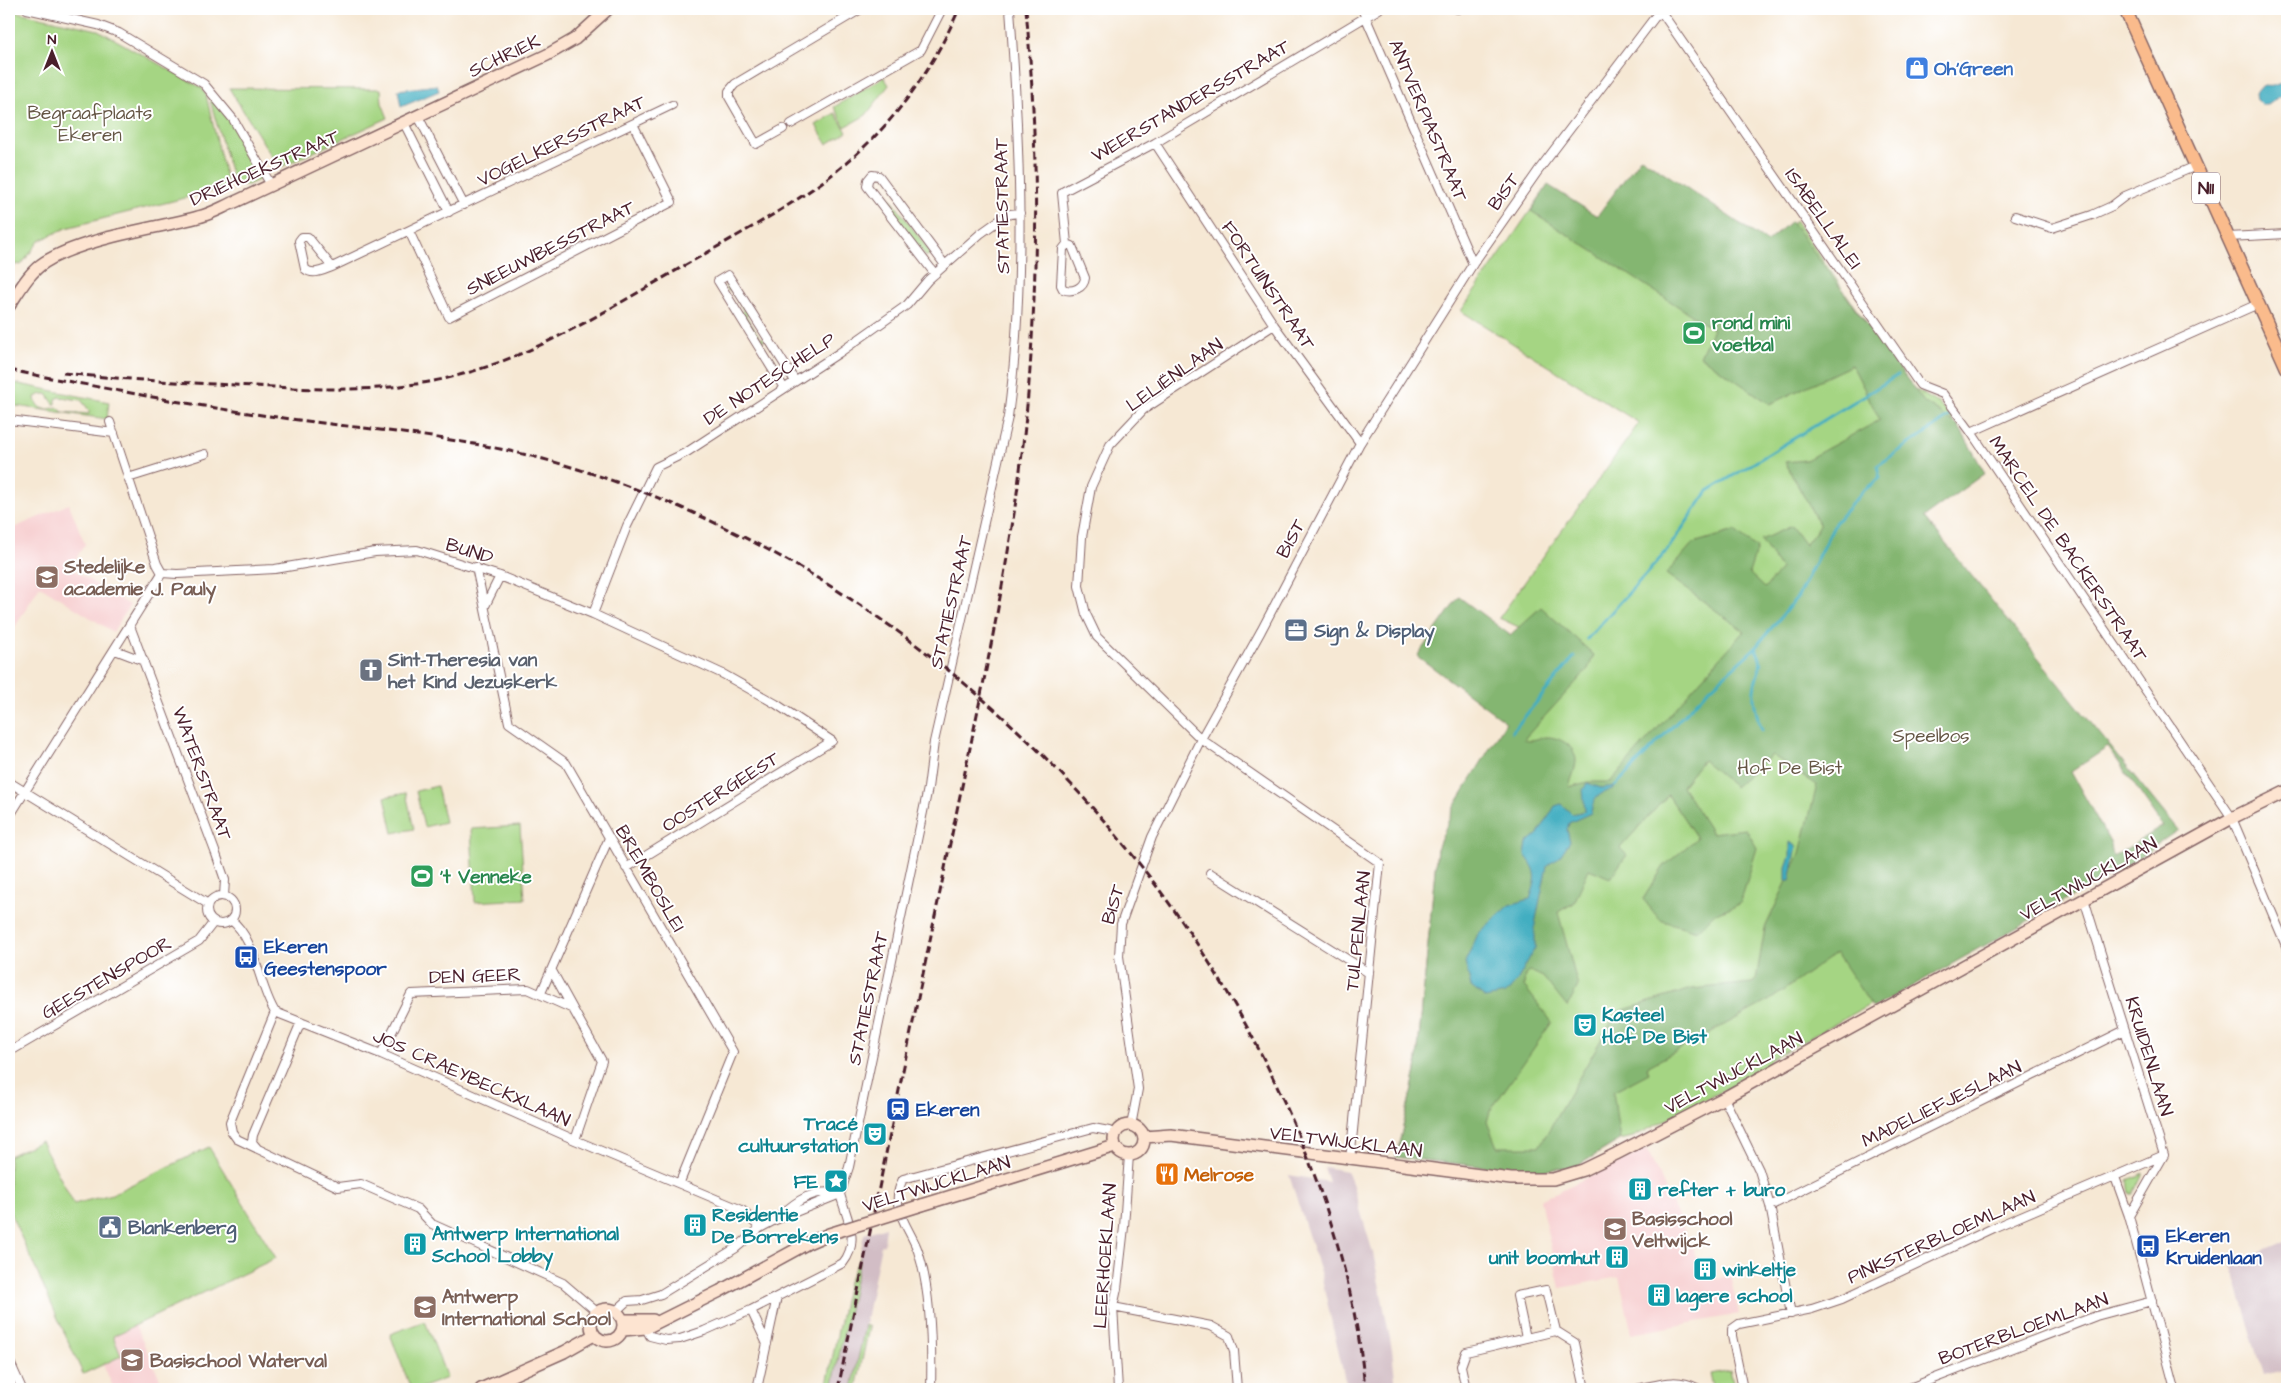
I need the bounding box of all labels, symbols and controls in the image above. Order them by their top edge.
north arrow [28,28,78,78]
street label: SCHRIEK [464,28,545,85]
text: N [48,30,57,50]
street label: WEERSTANDERSSTRAAT [1087,33,1295,169]
street label: ANTVERPIASTRAAT [1381,35,1474,206]
shop icon: Oh'Green [1904,55,1930,81]
place label: Oh'Green [1934,56,2013,83]
street label: VOGELKERSSTRAAT [473,89,651,194]
park label: Begraafplaats Ekeren [28,100,152,149]
street label: DRIEHOEKSTRAAT [186,123,344,213]
street label: STATIESTRAAT [988,138,1017,274]
street label: ISABELLALEI [1778,163,1868,275]
street label: BIST [1482,167,1527,216]
road number: N11 [2192,172,2220,204]
street label: SNEEUWBESSTRAAT [462,194,640,303]
street label: FORTUINSTRAAT [1214,216,1321,356]
place label: rond mini voetbal [1712,310,1790,359]
sports icon: rond mini voetbal [1681,320,1707,346]
street label: DE NOTESCHELP [698,326,841,432]
street label: LELIËNLAAN [1121,332,1229,419]
street label: MARCEL DE BACKERSTRAAT [1982,431,2154,667]
street label: BIST [1270,514,1313,563]
street label: BUND [442,531,497,571]
street label: STATIESTRAAT [923,533,980,672]
place label: Stedelijke academie J. Pauly [63,554,217,604]
school or university icon: Stedelijke academie J. Pauly [34,564,60,590]
office icon: Sign & Display [1283,617,1309,643]
place label: Sign & Display [1313,618,1435,646]
place label: Sint-Theresia van het Kind Jezuskerk [387,647,558,696]
church icon: Sint-Theresia van het Kind Jezuskerk [358,657,384,683]
street label: WATERSTRAAT [165,703,238,844]
park label: Speelbos [1892,723,1970,750]
street label: OOSTERGEEST [657,745,785,839]
park label: Hof De Bist [1738,755,1843,782]
street label: BREMBOSLEI [608,820,691,937]
street label: VELTWIJCKLAAN [2015,830,2162,928]
sports icon: 't Venneke [409,863,435,889]
place label: 't Venneke [440,864,533,891]
street label: TULPENLAAN [1339,870,1378,992]
street label: BIST [1095,881,1132,928]
street label: STATIESTRAAT [841,929,896,1068]
street label: GEESTENSPOOR [37,930,177,1027]
place label: Ekeren Geestenspoor [264,934,387,983]
bus stop icon: Ekeren Geestenspoor [233,944,259,970]
street label: DEN GEER [428,961,522,992]
street label: KRUIDENLAAN [2118,993,2180,1120]
place label: Kasteel Hof De Bist [1602,1002,1707,1051]
theatre icon: Kasteel Hof De Bist [1572,1012,1598,1038]
street label: JOS CRAEYBECKXLAAN [368,1023,575,1134]
street label: VELTWIJCKLAAN [1660,1025,1808,1121]
street label: MADELIEFJESLAAN [1857,1054,2026,1155]
station icon: Ekeren [885,1096,911,1122]
place label: Ekeren [916,1097,980,1124]
place label: Tracé cultuurstation [738,1111,859,1160]
street label: VELTWIJCKLAAN [1268,1120,1424,1165]
theatre icon: Tracé cultuurstation [862,1121,888,1147]
street label: VELTWIJCKLAAN [859,1149,1014,1220]
restaurant icon: Melrose [1154,1161,1180,1187]
place label: Melrose [1184,1162,1255,1189]
place icon: FE [823,1168,849,1194]
place label: FE [794,1169,819,1196]
building icon: refter + buro [1627,1176,1653,1202]
place label: refter + buro [1658,1177,1785,1204]
street label: LEERHOEKLAAN [1087,1182,1124,1330]
street label: PINKSTERBLOEMLAAN [1843,1184,2040,1291]
place label: Residentie De Borrekens [712,1202,839,1251]
place label: Basisschool Veltwijck [1631,1206,1732,1255]
building icon: Residentie De Borrekens [682,1212,708,1238]
public building icon: Blankenberg [97,1214,123,1240]
place label: Blankenberg [128,1215,237,1243]
school or university icon: Basisschool Veltwijck [1602,1216,1628,1242]
place label: Antwerp International School Lobby [431,1221,619,1271]
place label: Ekeren Kruidenlaan [2166,1223,2262,1272]
building icon: Antwerp International School Lobby [402,1231,428,1257]
bus stop icon: Ekeren Kruidenlaan [2135,1233,2161,1259]
building icon: unit boomhut [1604,1244,1630,1270]
place label: unit boomhut [1488,1245,1600,1272]
building icon: winkeltje [1692,1256,1718,1282]
place label: winkeltje [1722,1257,1797,1284]
building icon: lagere school [1646,1282,1672,1308]
place label: lagere school [1676,1283,1792,1311]
place label: Antwerp International School [442,1284,611,1333]
street label: BOTERBLOEMLAAN [1935,1286,2112,1373]
school or university icon: Antwerp International School [412,1294,438,1320]
school or university icon: Basischool Waterval [119,1347,145,1373]
place label: Basischool Waterval [150,1348,327,1375]

